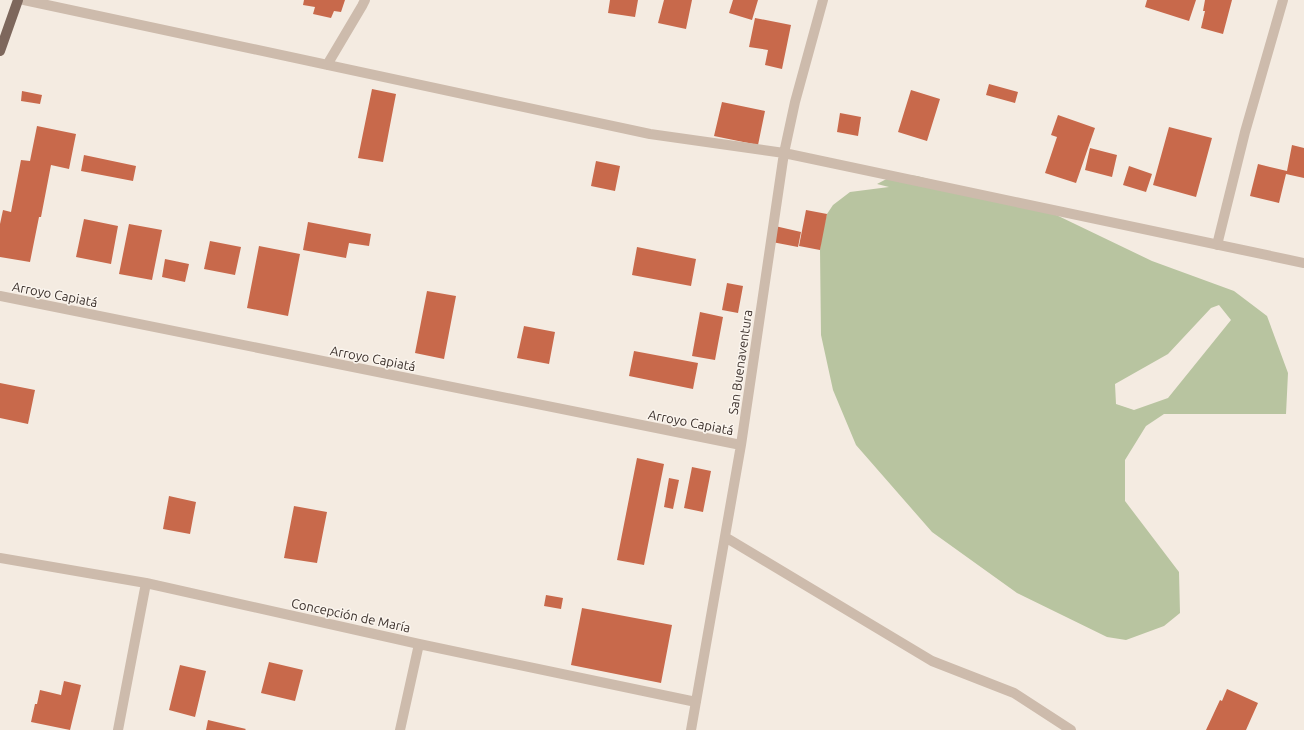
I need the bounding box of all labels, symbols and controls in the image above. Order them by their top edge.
street label: Arroyo Capiatá [11,279,99,309]
street label: San Buenaventura [726,309,754,415]
street label: Arroyo Capiatá [329,343,417,373]
street label: Arroyo Capiatá [647,407,735,437]
street label: Concepción de María [290,596,412,634]

